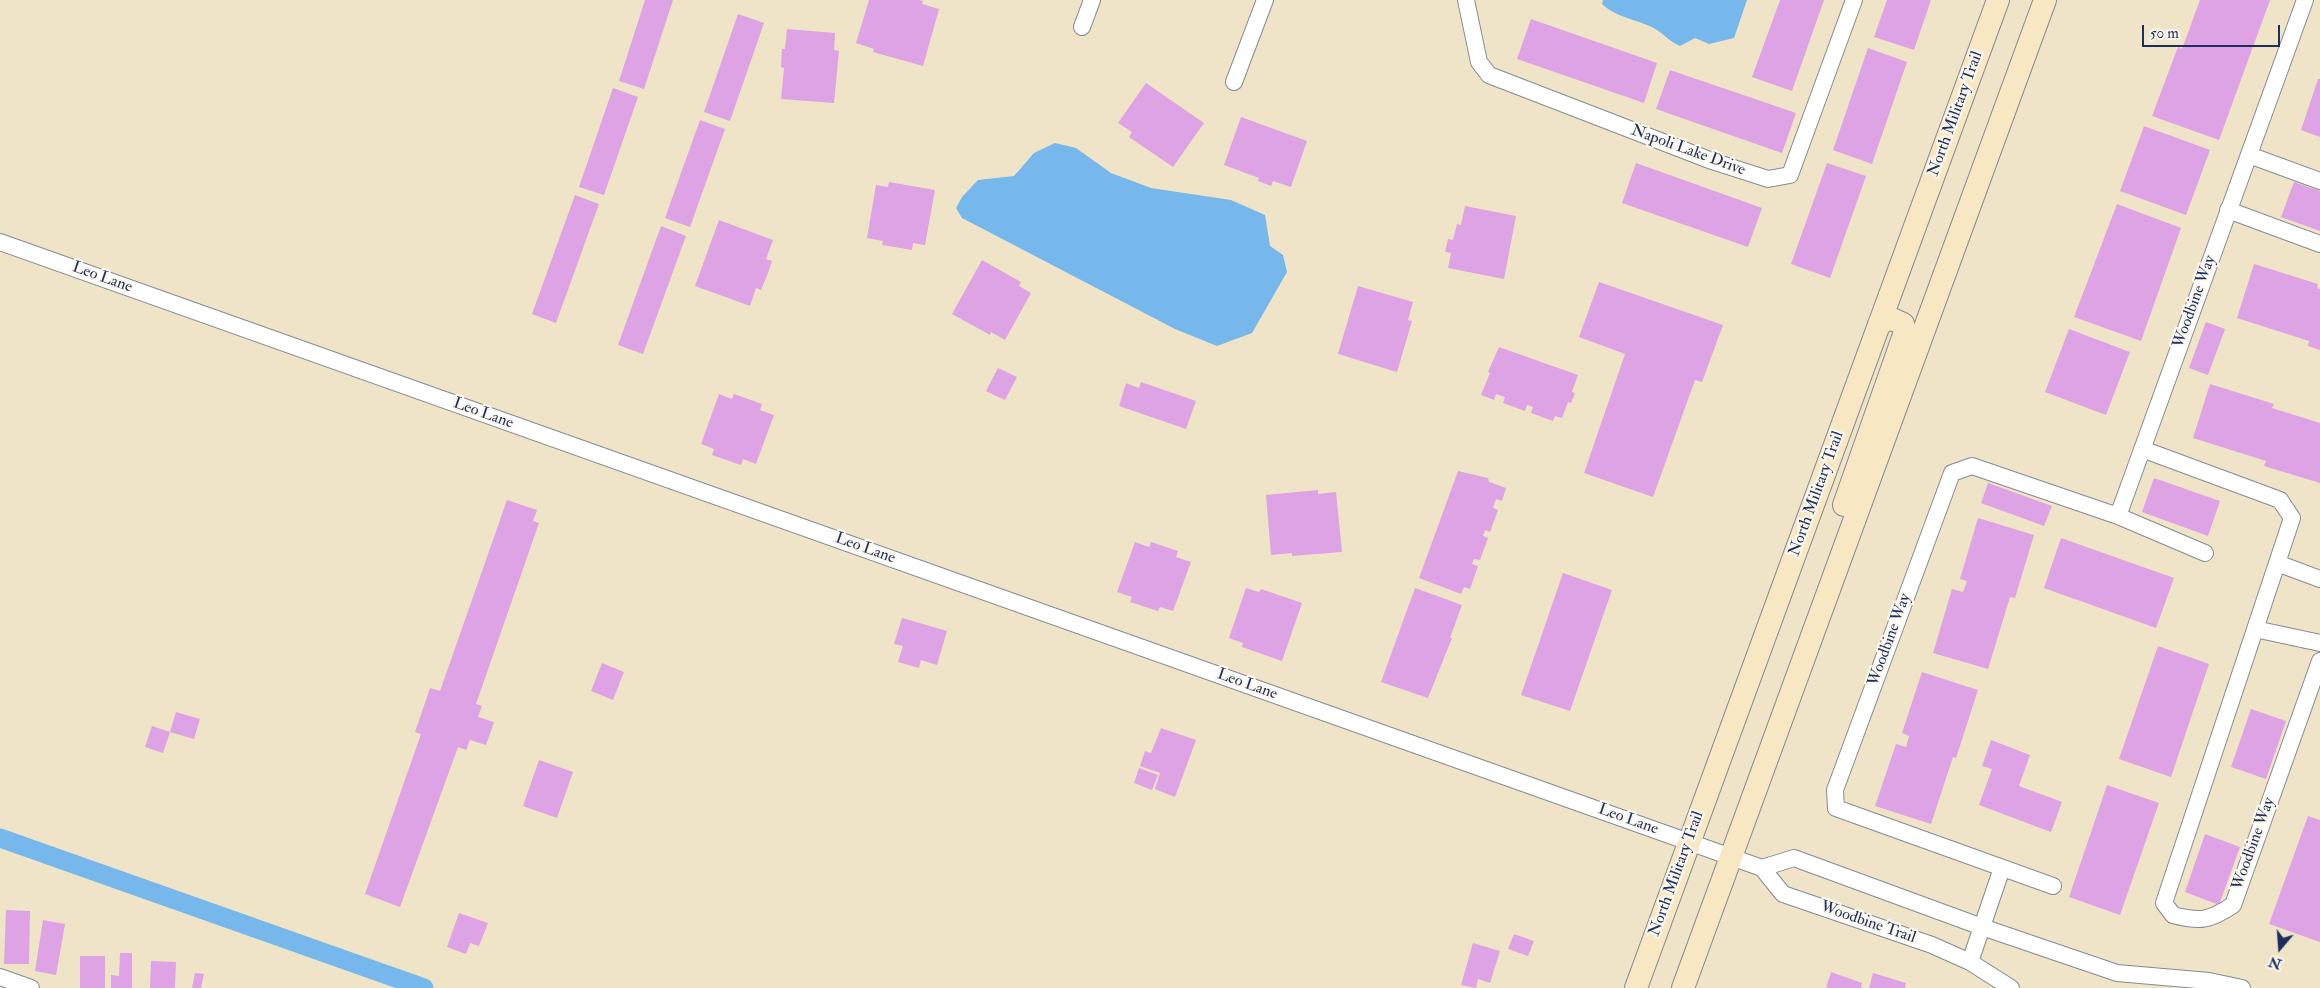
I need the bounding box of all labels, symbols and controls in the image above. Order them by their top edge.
scale bar [2145,15,2282,47]
text: 50 m [2150,24,2179,43]
street label: North Military Trail [1924,49,1988,179]
street label: Napoli Lake Drive [1628,121,1748,181]
street label: Woodbine Way [2169,253,2221,351]
street label: Leo Lane [69,258,135,298]
street label: Leo Lane [450,394,516,434]
street label: North Military Trail [1785,429,1849,559]
street label: Leo Lane [832,529,898,569]
street label: Woodbine Way [1864,591,1916,689]
street label: Leo Lane [1214,665,1280,705]
street label: Woodbine Way [2228,795,2280,893]
street label: Leo Lane [1595,800,1661,840]
street label: North Military Trail [1645,809,1709,939]
street label: Woodbine Trail [1818,898,1918,948]
north arrow [2255,923,2305,973]
text: N [2267,953,2284,973]

